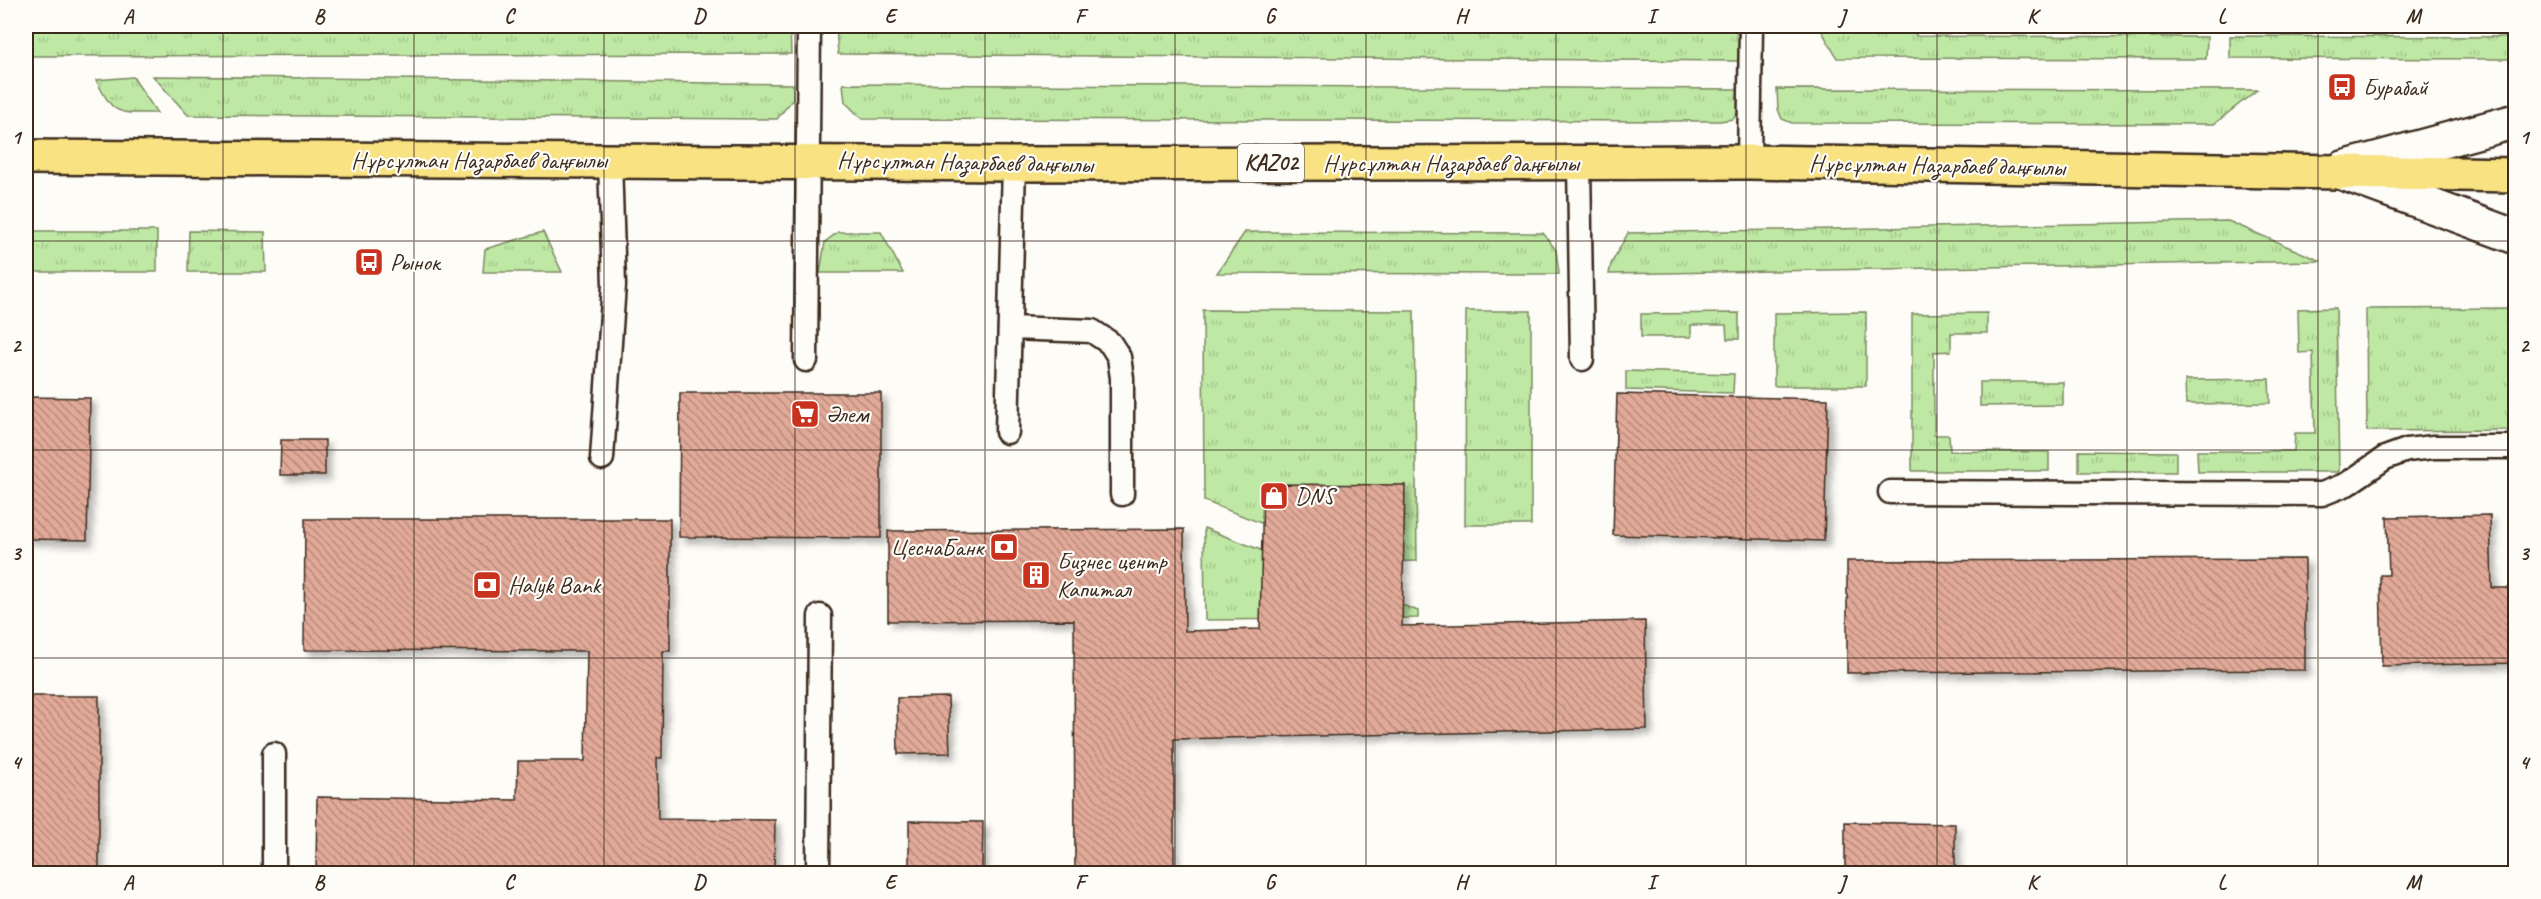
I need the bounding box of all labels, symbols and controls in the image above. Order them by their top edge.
text: A [123,4,135,29]
text: B [314,4,326,29]
text: C [504,4,516,29]
text: D [693,4,707,29]
text: E [885,4,899,29]
text: F [1075,4,1089,29]
text: G [1265,4,1278,29]
text: H [1455,4,1470,29]
text: I [1647,4,1660,29]
text: J [1837,4,1849,29]
text: K [2027,4,2041,29]
text: L [2218,4,2228,29]
text: M [2406,4,2423,29]
bus stop icon: Бурабай [2326,71,2358,103]
place label: Бурабай [2363,72,2430,102]
text: 1 [12,125,23,150]
text: 1 [2520,125,2531,150]
road number: KАZ02 [1238,144,1304,182]
street label: Нұрсұлтан Назарбаев даңғылы [351,145,609,176]
street label: Нұрсұлтан Назарбаев даңғылы [837,145,1096,180]
street label: Нұрсұлтан Назарбаев даңғылы [1323,148,1581,179]
street label: Нұрсұлтан Назарбаев даңғылы [1809,148,2068,183]
bus stop icon: Рынок [353,246,385,278]
place label: Рынок [390,247,442,277]
text: 2 [12,333,23,358]
text: 2 [2520,333,2531,358]
supermarket icon: Әлем [789,398,821,430]
place label: Әлем [826,399,870,429]
shop icon: DNS [1258,480,1290,512]
place label: DNS [1295,481,1337,511]
bank icon: ЦеснаБанк [988,531,1020,563]
place label: ЦеснаБанк [891,532,985,562]
text: 3 [12,541,23,566]
text: 3 [2520,541,2531,566]
place label: Бизнес центр Капитал [1057,546,1168,604]
building icon: Бизнес центр Капитал [1020,559,1052,591]
bank icon: Halyk Bank [471,569,503,601]
place label: Halyk Bank [508,570,603,600]
text: 4 [12,750,24,775]
text: 4 [2520,750,2532,775]
text: A [123,870,135,895]
text: B [314,870,326,895]
text: C [504,870,516,895]
text: D [693,870,707,895]
text: E [885,870,899,895]
text: F [1075,870,1089,895]
text: G [1265,870,1278,895]
text: H [1455,870,1470,895]
text: I [1647,870,1660,895]
text: J [1837,870,1849,895]
text: K [2027,870,2041,895]
text: L [2218,870,2228,895]
text: M [2406,870,2423,895]

